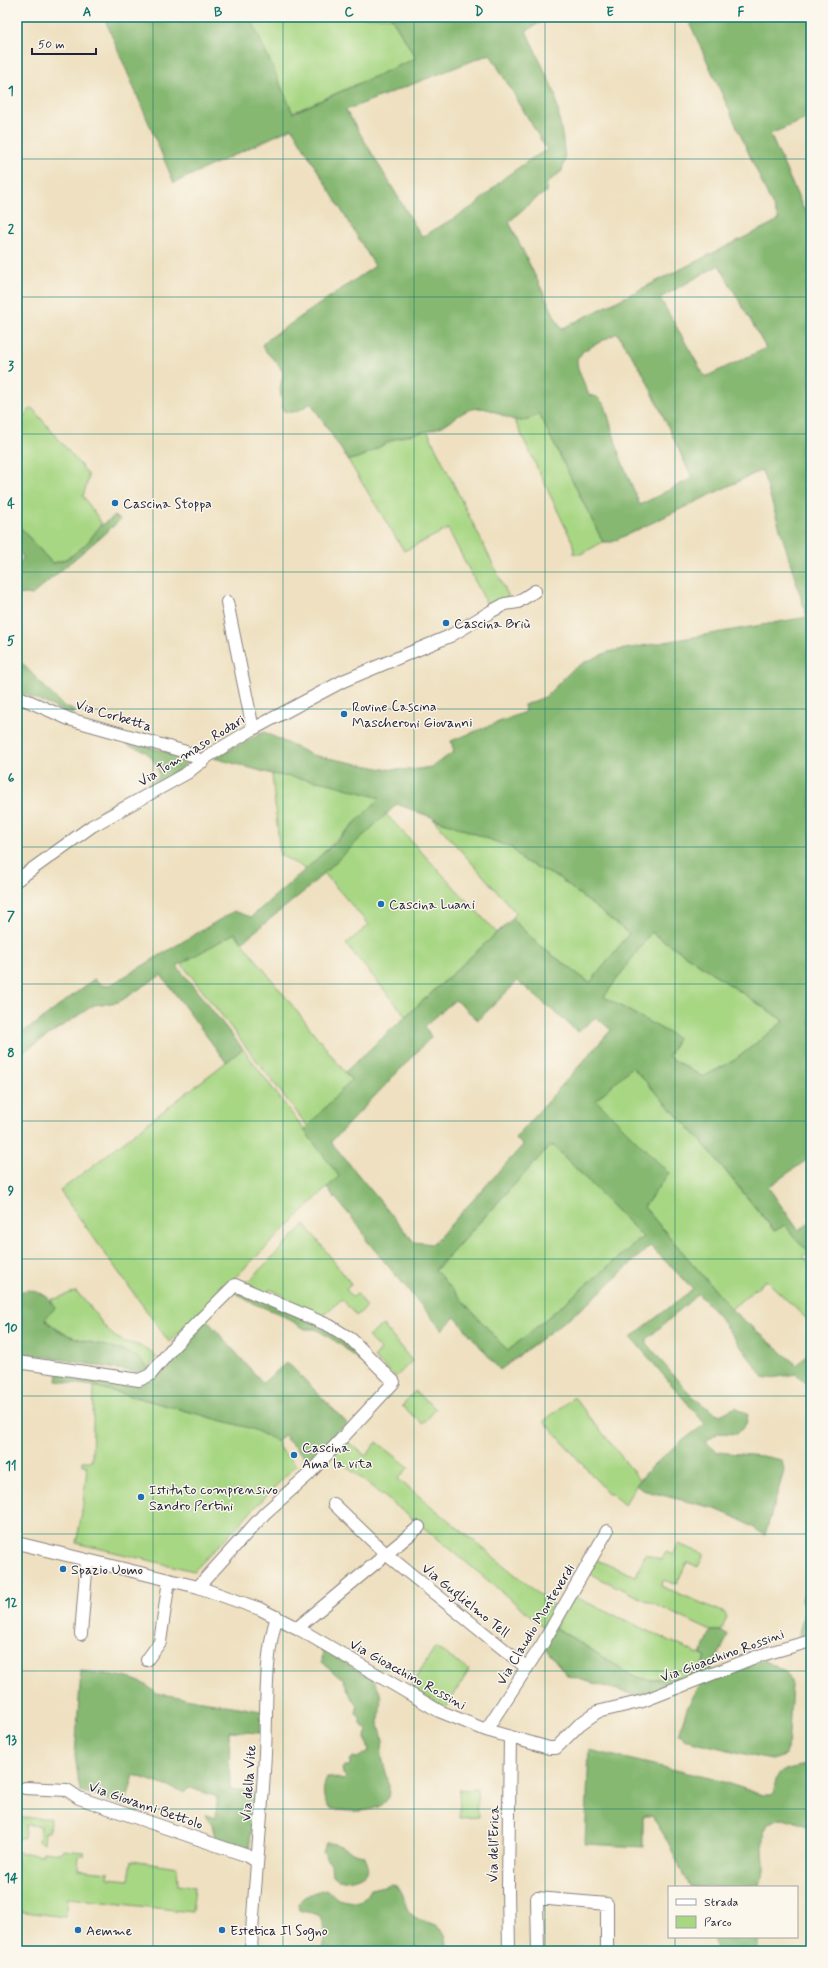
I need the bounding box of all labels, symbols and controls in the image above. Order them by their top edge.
text: A [83,4,91,21]
text: B [214,4,223,21]
text: C [344,4,354,21]
text: D [475,4,484,21]
text: E [606,4,614,21]
text: F [738,4,745,21]
scale bar [32,30,96,56]
text: 50 m [38,37,65,53]
text: 1 [8,83,14,100]
text: 2 [8,221,15,238]
text: 3 [8,358,14,375]
place label: Cascina Stoppa [123,495,212,513]
text: 4 [7,496,15,513]
marker: Cascina Stoppa [110,498,120,508]
place label: Cascina Briù [454,615,530,633]
marker: Cascina Briù [441,618,451,628]
text: 5 [7,633,15,650]
street label: Via Corbetta [73,696,154,736]
place label: Rovine Cascina Mascheroni Giovanni [352,698,472,732]
marker: Rovine Cascina Mascheroni Giovanni [339,709,349,719]
street label: Via Tommaso Rodari [135,711,248,791]
text: 6 [8,770,15,787]
place label: Cascina Luani [389,896,475,914]
marker: Cascina Luani [376,899,386,909]
text: 7 [7,908,15,925]
text: 8 [7,1045,15,1062]
text: 9 [8,1183,15,1200]
text: 10 [4,1320,18,1337]
place label: Cascina Ama la vita [302,1439,373,1473]
marker: Cascina Ama la vita [289,1450,299,1460]
text: 11 [5,1458,17,1475]
place label: Istituto comprensivo Sandro Pertini [149,1481,278,1515]
marker: Istituto comprensivo Sandro Pertini [136,1492,146,1502]
street label: Via Guglielmo Tell [416,1560,513,1643]
place label: Spazio Uomo [71,1561,143,1579]
street label: Via Claudio Monteverdi [493,1561,579,1688]
marker: Spazio Uomo [58,1564,68,1574]
text: 12 [5,1595,17,1612]
street label: Via Gioacchino Rossini [658,1625,787,1687]
street label: Via Gioacchino Rossini [346,1635,469,1714]
text: 13 [5,1732,17,1749]
street label: Via della Vite [237,1744,261,1822]
street label: Via Giovanni Bettolo [86,1778,206,1834]
street label: Via dell'Erica [484,1805,504,1883]
text: 14 [4,1870,18,1887]
legend [668,1886,798,1938]
text: Strada [704,1895,738,1911]
text: Parco [704,1915,732,1931]
place label: Aemme [86,1922,133,1940]
place label: Estetica Il Sogno [230,1922,328,1941]
marker: Aemme [73,1925,83,1935]
marker: Estetica Il Sogno [217,1925,227,1935]

